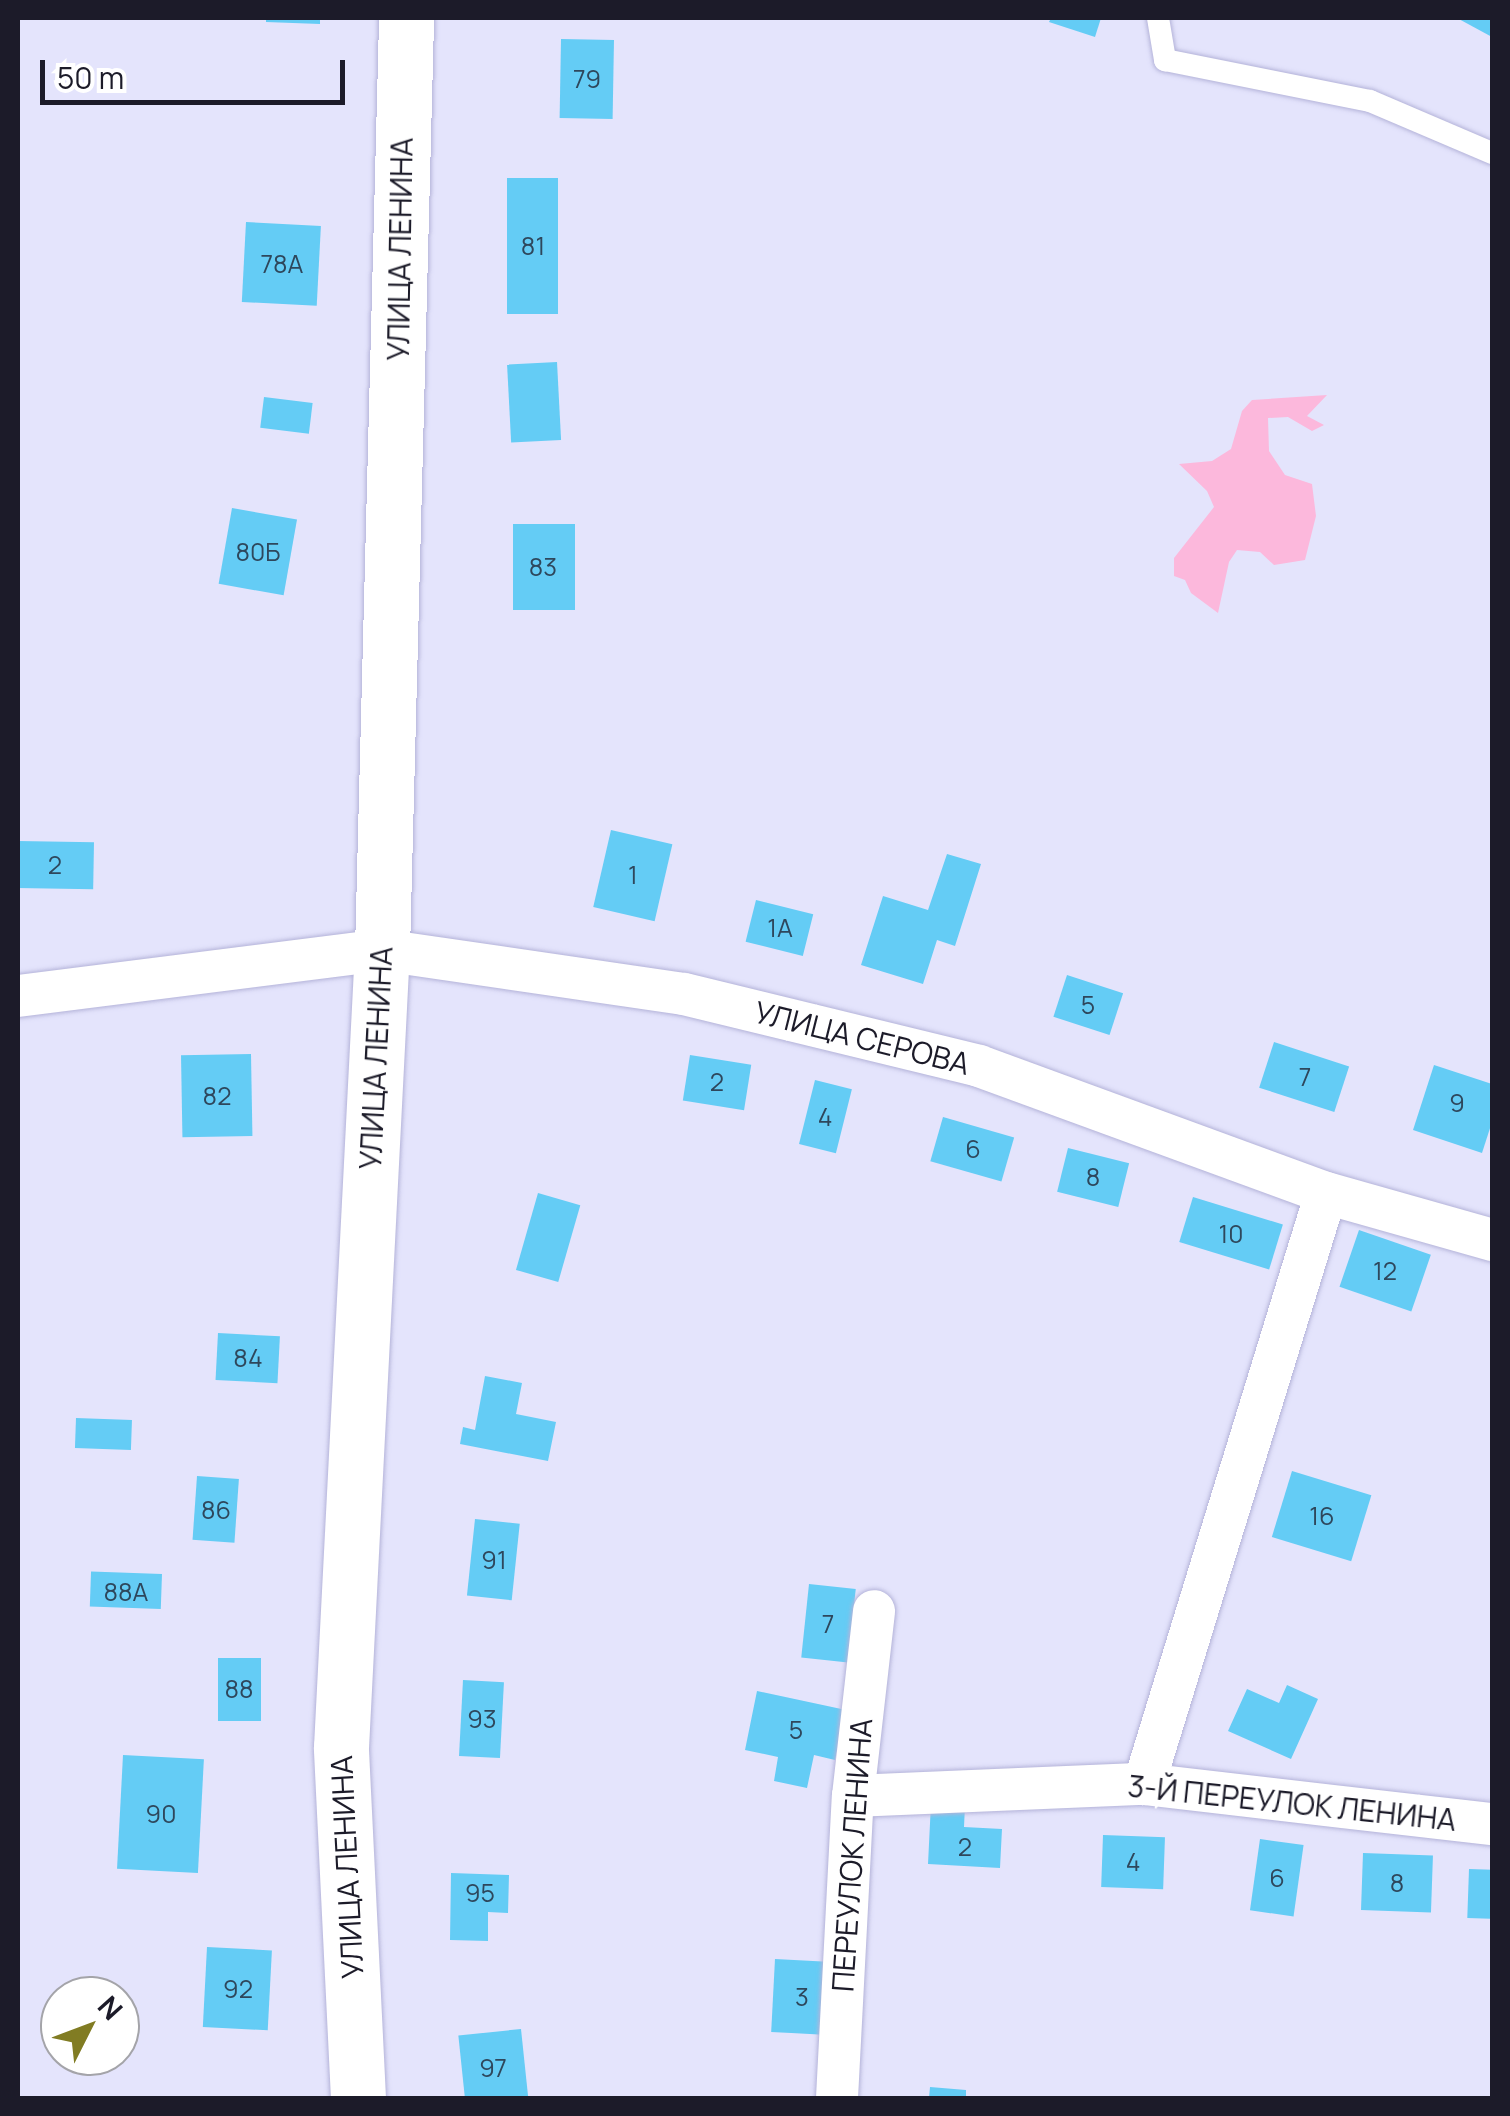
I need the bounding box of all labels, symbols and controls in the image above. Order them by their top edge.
scale bar [45,40,350,102]
text: 50 m [57,57,124,98]
house number: 79 [573,64,601,94]
street label: УЛИЦА ЛЕНИНА [380,137,420,361]
house number: 81 [521,231,545,261]
house number: 78А [261,249,303,279]
house number: 80Б [236,537,280,567]
house number: 83 [529,552,557,582]
house number: 2 [48,850,62,880]
house number: 1 [628,860,638,890]
house number: 1А [767,913,793,943]
street label: УЛИЦА ЛЕНИНА [352,946,400,1170]
house number: 5 [1081,990,1095,1020]
street label: УЛИЦА СЕРОВА [751,994,973,1082]
house number: 7 [1299,1062,1311,1092]
house number: 2 [710,1067,724,1097]
house number: 82 [203,1081,231,1111]
house number: 9 [1449,1088,1465,1118]
house number: 4 [818,1102,832,1132]
house number: 6 [965,1134,981,1164]
house number: 8 [1086,1162,1100,1192]
house number: 10 [1219,1219,1243,1249]
house number: 12 [1373,1256,1397,1286]
house number: 84 [233,1343,263,1373]
house number: 86 [201,1495,231,1525]
house number: 16 [1309,1501,1335,1531]
house number: 91 [481,1545,507,1575]
house number: 88А [104,1577,148,1607]
house number: 7 [822,1609,834,1639]
house number: 88 [224,1674,254,1704]
house number: 93 [467,1704,497,1734]
house number: 5 [789,1715,803,1745]
street label: ПЕРЕУЛОК ЛЕНИНА [824,1717,880,1993]
street label: УЛИЦА ЛЕНИНА [323,1755,371,1979]
street label: 3-Й ПЕРЕУЛОК ЛЕНИНА [1126,1768,1458,1838]
house number: 90 [146,1799,176,1829]
house number: 2 [958,1832,972,1862]
house number: 4 [1126,1847,1140,1877]
house number: 6 [1269,1863,1285,1893]
house number: 8 [1390,1868,1404,1898]
house number: 95 [465,1878,495,1908]
house number: 92 [223,1974,253,2004]
north arrow [40,1976,140,2076]
house number: 3 [795,1982,809,2012]
text: N [90,1987,132,2027]
house number: 97 [479,2053,507,2083]

